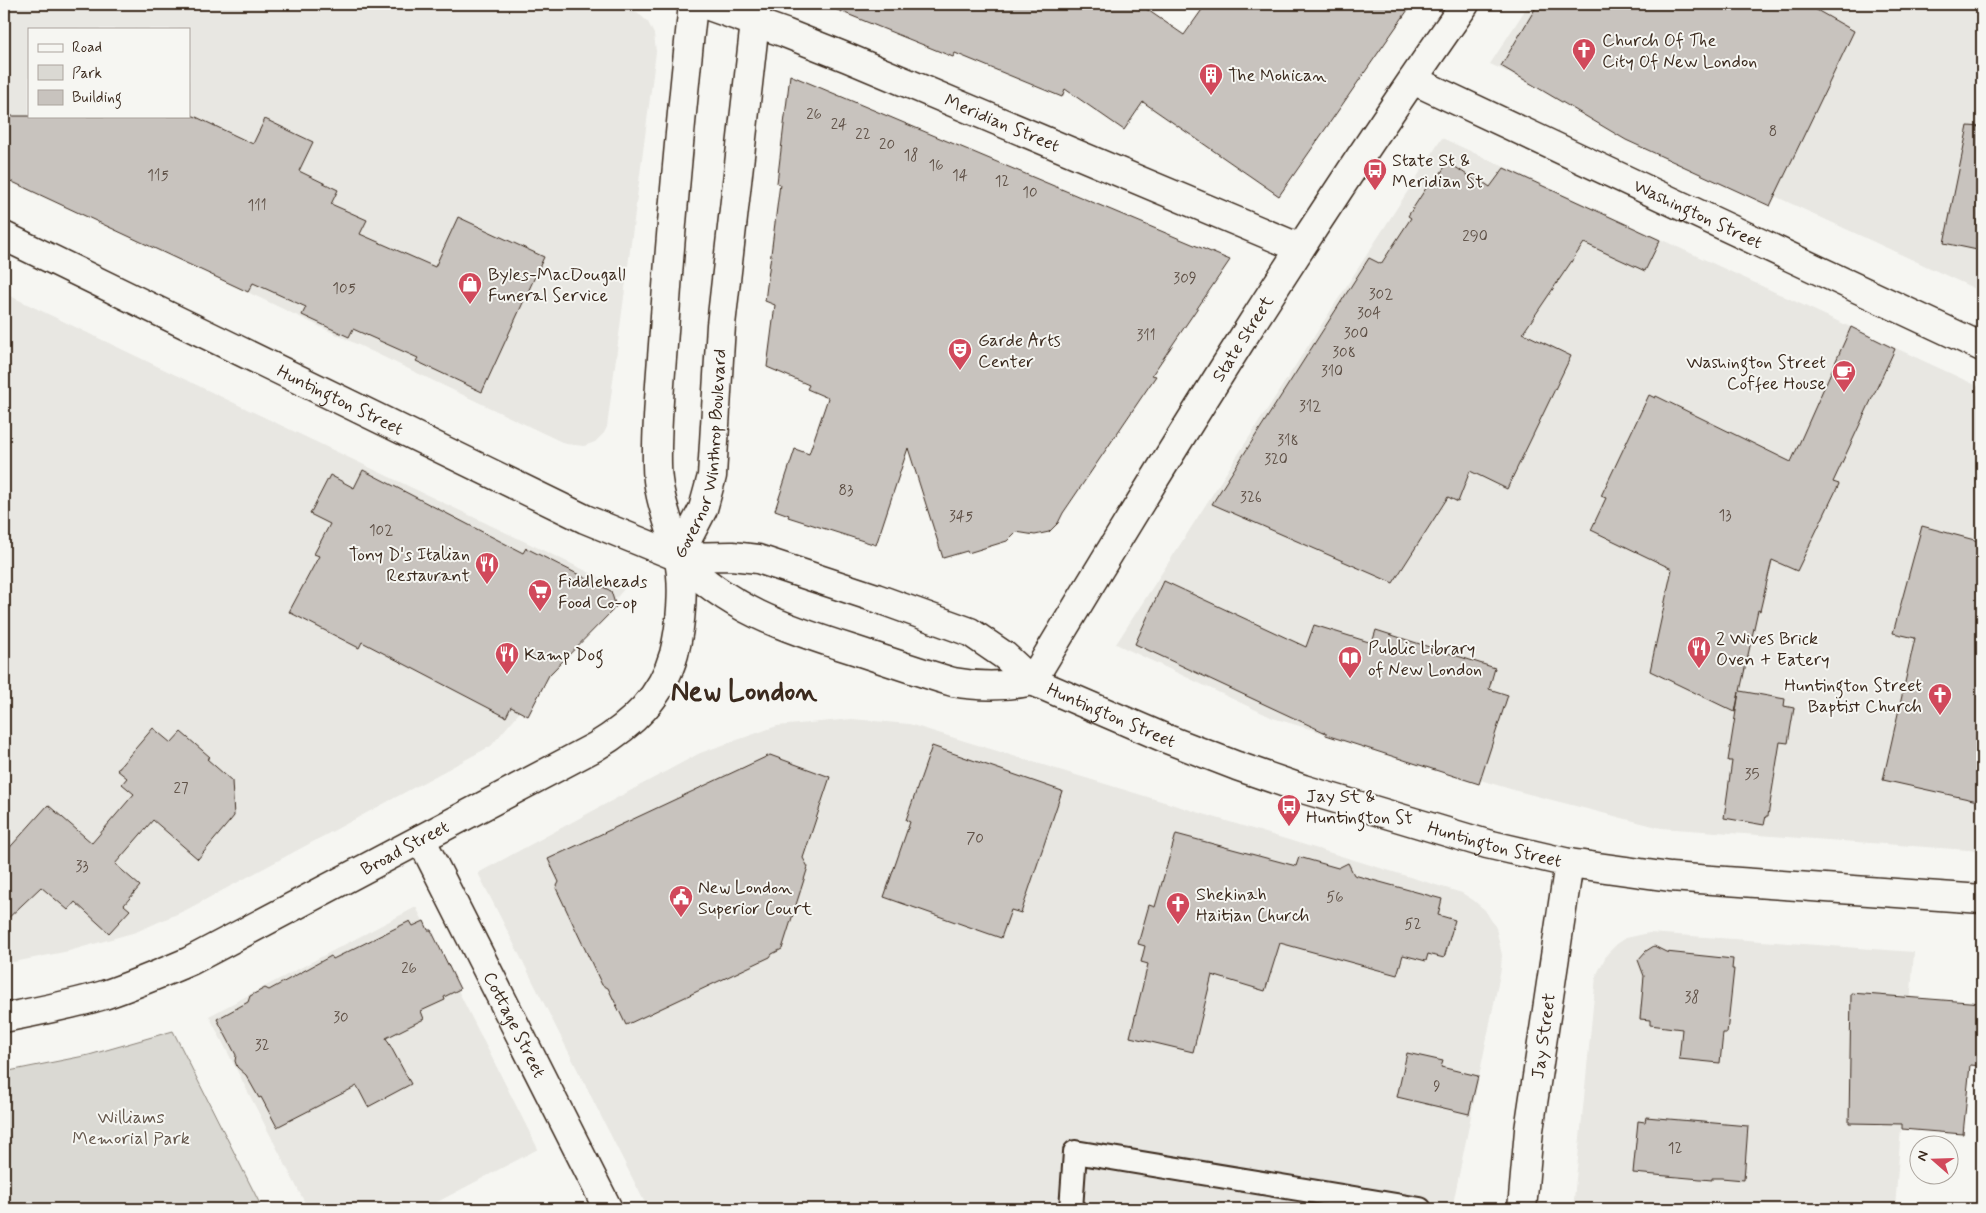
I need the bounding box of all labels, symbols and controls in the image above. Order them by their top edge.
legend [28,28,190,118]
place label: Church Of The City Of New London [1602,29,1757,74]
church icon: Church Of The City Of New London [1571,37,1597,71]
text: Road [72,38,102,58]
building icon: The Mohican [1198,62,1224,96]
text: Park [72,64,102,84]
place label: The Mohican [1228,64,1326,88]
text: Building [72,88,122,109]
street label: Meridian Street [941,89,1063,159]
house number: 26 [806,105,822,125]
house number: 24 [831,115,847,135]
house number: 8 [1769,122,1777,142]
house number: 22 [855,125,871,145]
house number: 20 [879,135,895,155]
house number: 18 [904,146,918,166]
place label: State St & Meridian St [1392,149,1484,194]
house number: 16 [928,156,944,176]
bus stop icon: State St & Meridian St [1362,157,1388,191]
house number: 115 [147,166,169,186]
house number: 14 [952,166,968,186]
house number: 12 [995,172,1009,192]
street label: Washington Street [1629,174,1766,255]
house number: 10 [1022,183,1038,203]
house number: 111 [248,196,267,216]
house number: 290 [1462,227,1488,247]
place label: Byles-MacDougall Funeral Service [488,263,626,308]
house number: 309 [1173,269,1197,289]
shop icon: Byles-MacDougall Funeral Service [457,271,483,305]
house number: 105 [332,279,356,299]
house number: 302 [1369,285,1393,305]
street label: State Street [1207,291,1280,387]
house number: 304 [1357,304,1381,324]
house number: 300 [1344,324,1368,344]
house number: 311 [1136,326,1156,346]
place label: Garde Arts Center [978,329,1061,374]
theatre icon: Garde Arts Center [947,337,973,371]
house number: 308 [1332,343,1356,363]
street label: Governor Winthrop Boulevard [668,348,733,563]
place label: Washington Street Coffee House [1686,351,1826,396]
cafe icon: Washington Street Coffee House [1831,359,1857,393]
street label: Huntington Street [273,360,407,442]
house number: 310 [1321,362,1343,382]
house number: 312 [1299,397,1321,417]
house number: 318 [1277,431,1299,451]
house number: 320 [1264,450,1288,470]
house number: 83 [839,481,853,501]
house number: 326 [1240,488,1262,508]
house number: 13 [1718,506,1732,526]
house number: 345 [949,507,973,527]
house number: 102 [369,521,393,541]
place label: Tony D's Italian Restaurant [349,543,470,588]
restaurant icon: Tony D's Italian Restaurant [474,551,500,585]
place label: Fiddleheads Food Co-op [558,570,648,615]
supermarket icon: Fiddleheads Food Co-op [527,578,553,612]
place label: 2 Wives Brick Oven + Eatery [1716,627,1829,672]
restaurant icon: 2 Wives Brick Oven + Eatery [1686,635,1712,669]
place label: Public Library of New London [1368,637,1482,682]
restaurant icon: Kamp Dog [494,641,520,675]
place label: Kamp Dog [524,643,604,669]
library icon: Public Library of New London [1337,645,1363,679]
district label: New London [671,674,818,711]
place label: Huntington Street Baptist Church [1784,674,1922,719]
street label: Huntington Street [1043,678,1179,754]
church icon: Huntington Street Baptist Church [1927,682,1953,716]
house number: 35 [1745,765,1759,785]
house number: 27 [174,779,189,799]
place label: Jay St & Huntington St [1306,785,1413,832]
bus stop icon: Jay St & Huntington St [1276,793,1302,827]
street label: Broad Street [357,815,454,882]
street label: Huntington Street [1424,816,1564,874]
house number: 70 [966,829,984,849]
house number: 33 [75,857,89,877]
place label: New London Superior Court [698,876,812,921]
place label: Shekinah Haitian Church [1196,883,1309,928]
public building icon: New London Superior Court [668,884,694,918]
house number: 56 [1326,888,1344,908]
church icon: Shekinah Haitian Church [1165,891,1191,925]
house number: 52 [1405,915,1422,935]
house number: 26 [401,959,417,979]
street label: Cottage Street [477,968,551,1082]
house number: 38 [1684,988,1700,1008]
street label: Jay Street [1526,992,1562,1080]
house number: 30 [333,1008,349,1028]
house number: 32 [255,1036,269,1056]
house number: 9 [1433,1077,1441,1097]
park label: Williams Memorial Park [72,1106,190,1151]
north arrow [1908,1136,1958,1186]
house number: 12 [1668,1139,1682,1159]
text: N [1913,1148,1933,1163]

